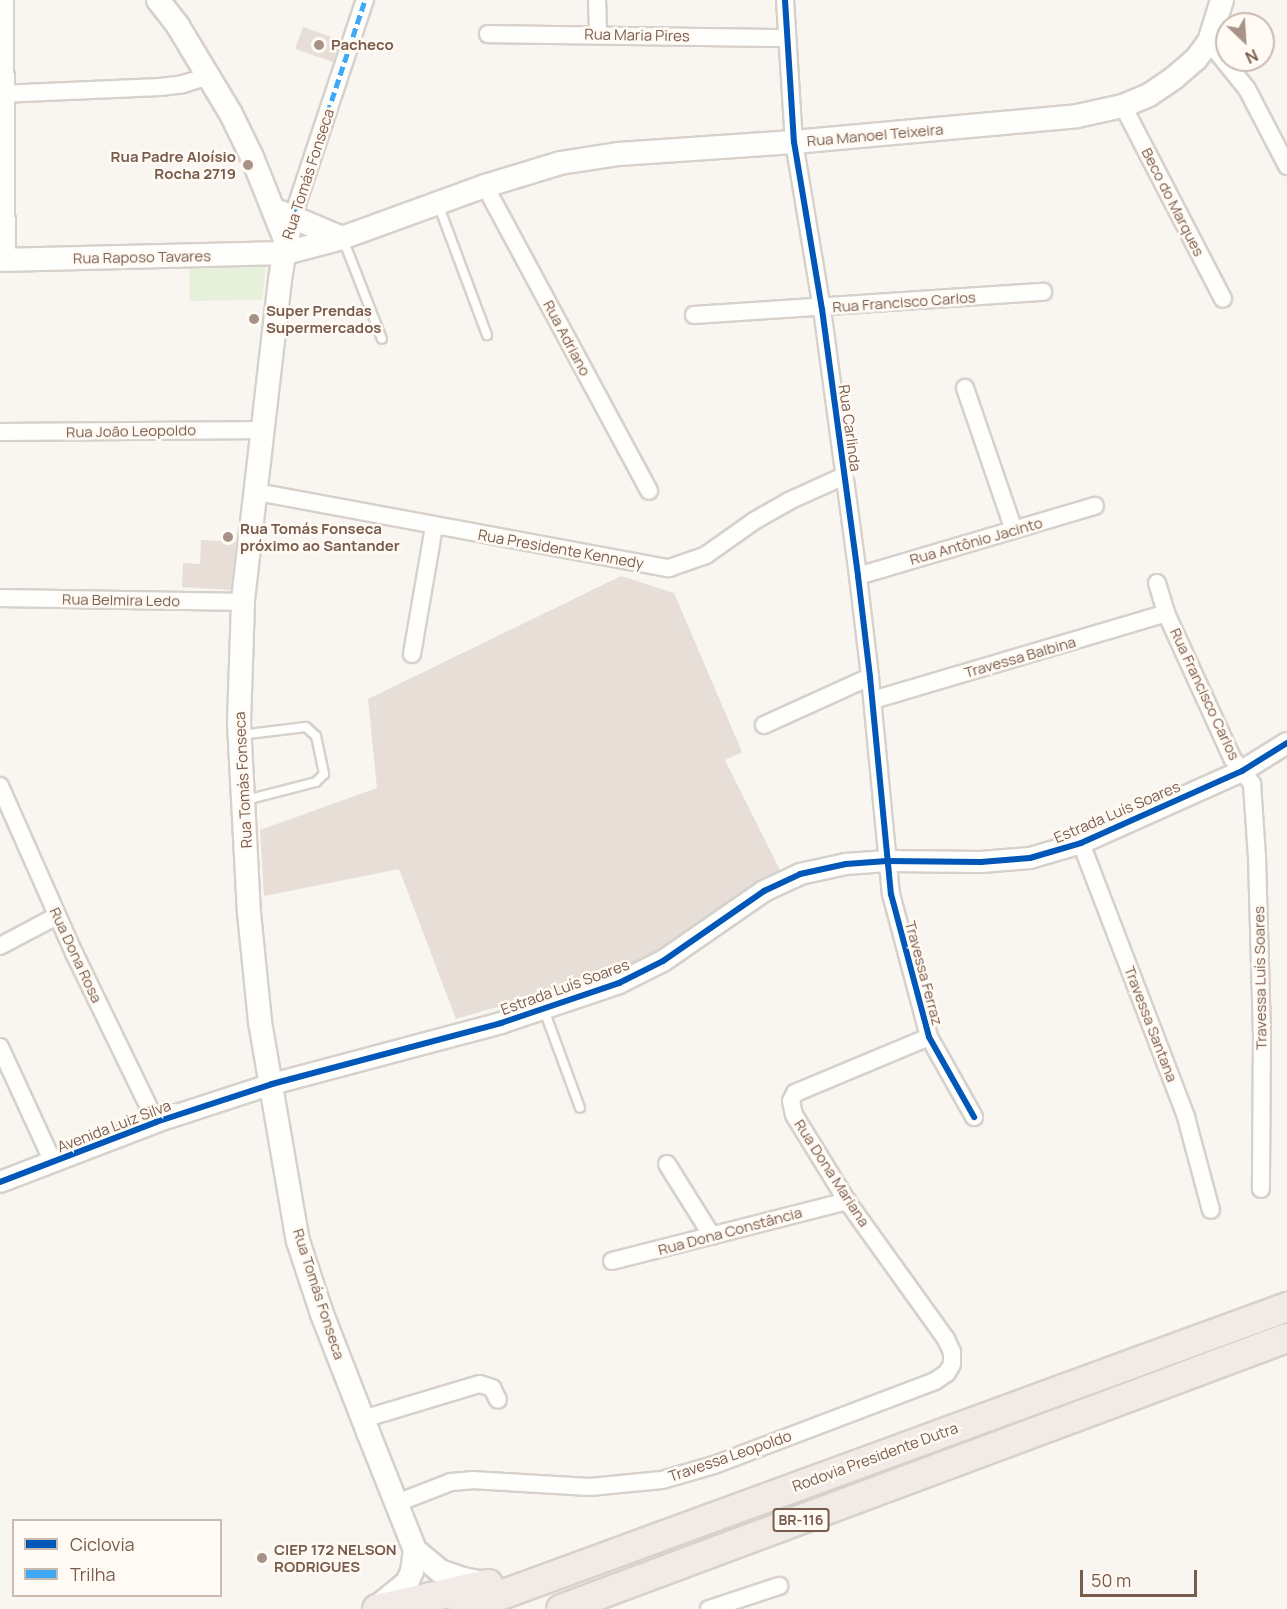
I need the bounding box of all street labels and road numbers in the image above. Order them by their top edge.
street label: Rua Maria Pires [584,25,690,45]
street label: Rua Tomás Fonseca [278,106,338,242]
street label: Rua Manoel Teixeira [806,120,944,150]
street label: Beco do Marques [1138,145,1208,259]
street label: Rua Raposo Tavares [73,247,211,267]
street label: Rua Francisco Carlos [832,288,976,316]
street label: Rua Adriano [540,297,594,379]
street label: Rua Carlinda [835,384,865,472]
street label: Rua João Leopoldo [66,421,196,441]
street label: Rua Antônio Jacinto [908,513,1044,569]
street label: Rua Presidente Kennedy [477,526,645,572]
street label: Rua Belmira Ledo [62,590,180,610]
street label: Rua Francisco Carlos [1166,625,1244,763]
street label: Travessa Balbina [962,632,1078,682]
street label: Rua Tomás Fonseca [230,711,256,849]
street label: Estrada Luís Soares [1051,777,1183,847]
street label: Rua Dona Rosa [46,904,106,1006]
street label: Travessa Luís Soares [1250,906,1270,1050]
street label: Travessa Ferraz [901,919,947,1027]
street label: Estrada Luís Soares [498,955,632,1019]
street label: Travessa Santana [1121,964,1181,1084]
street label: Avenida Luiz Silva [55,1096,173,1156]
street label: Rua Dona Mariana [791,1116,873,1230]
street label: Rua Dona Constância [656,1203,804,1259]
street label: Rua Tomás Fonseca [289,1226,349,1362]
street label: Rodovia Presidente Dutra [790,1419,960,1495]
street label: Travessa Leopoldo [666,1427,794,1485]
road number: BR-116 [772,1509,830,1531]

